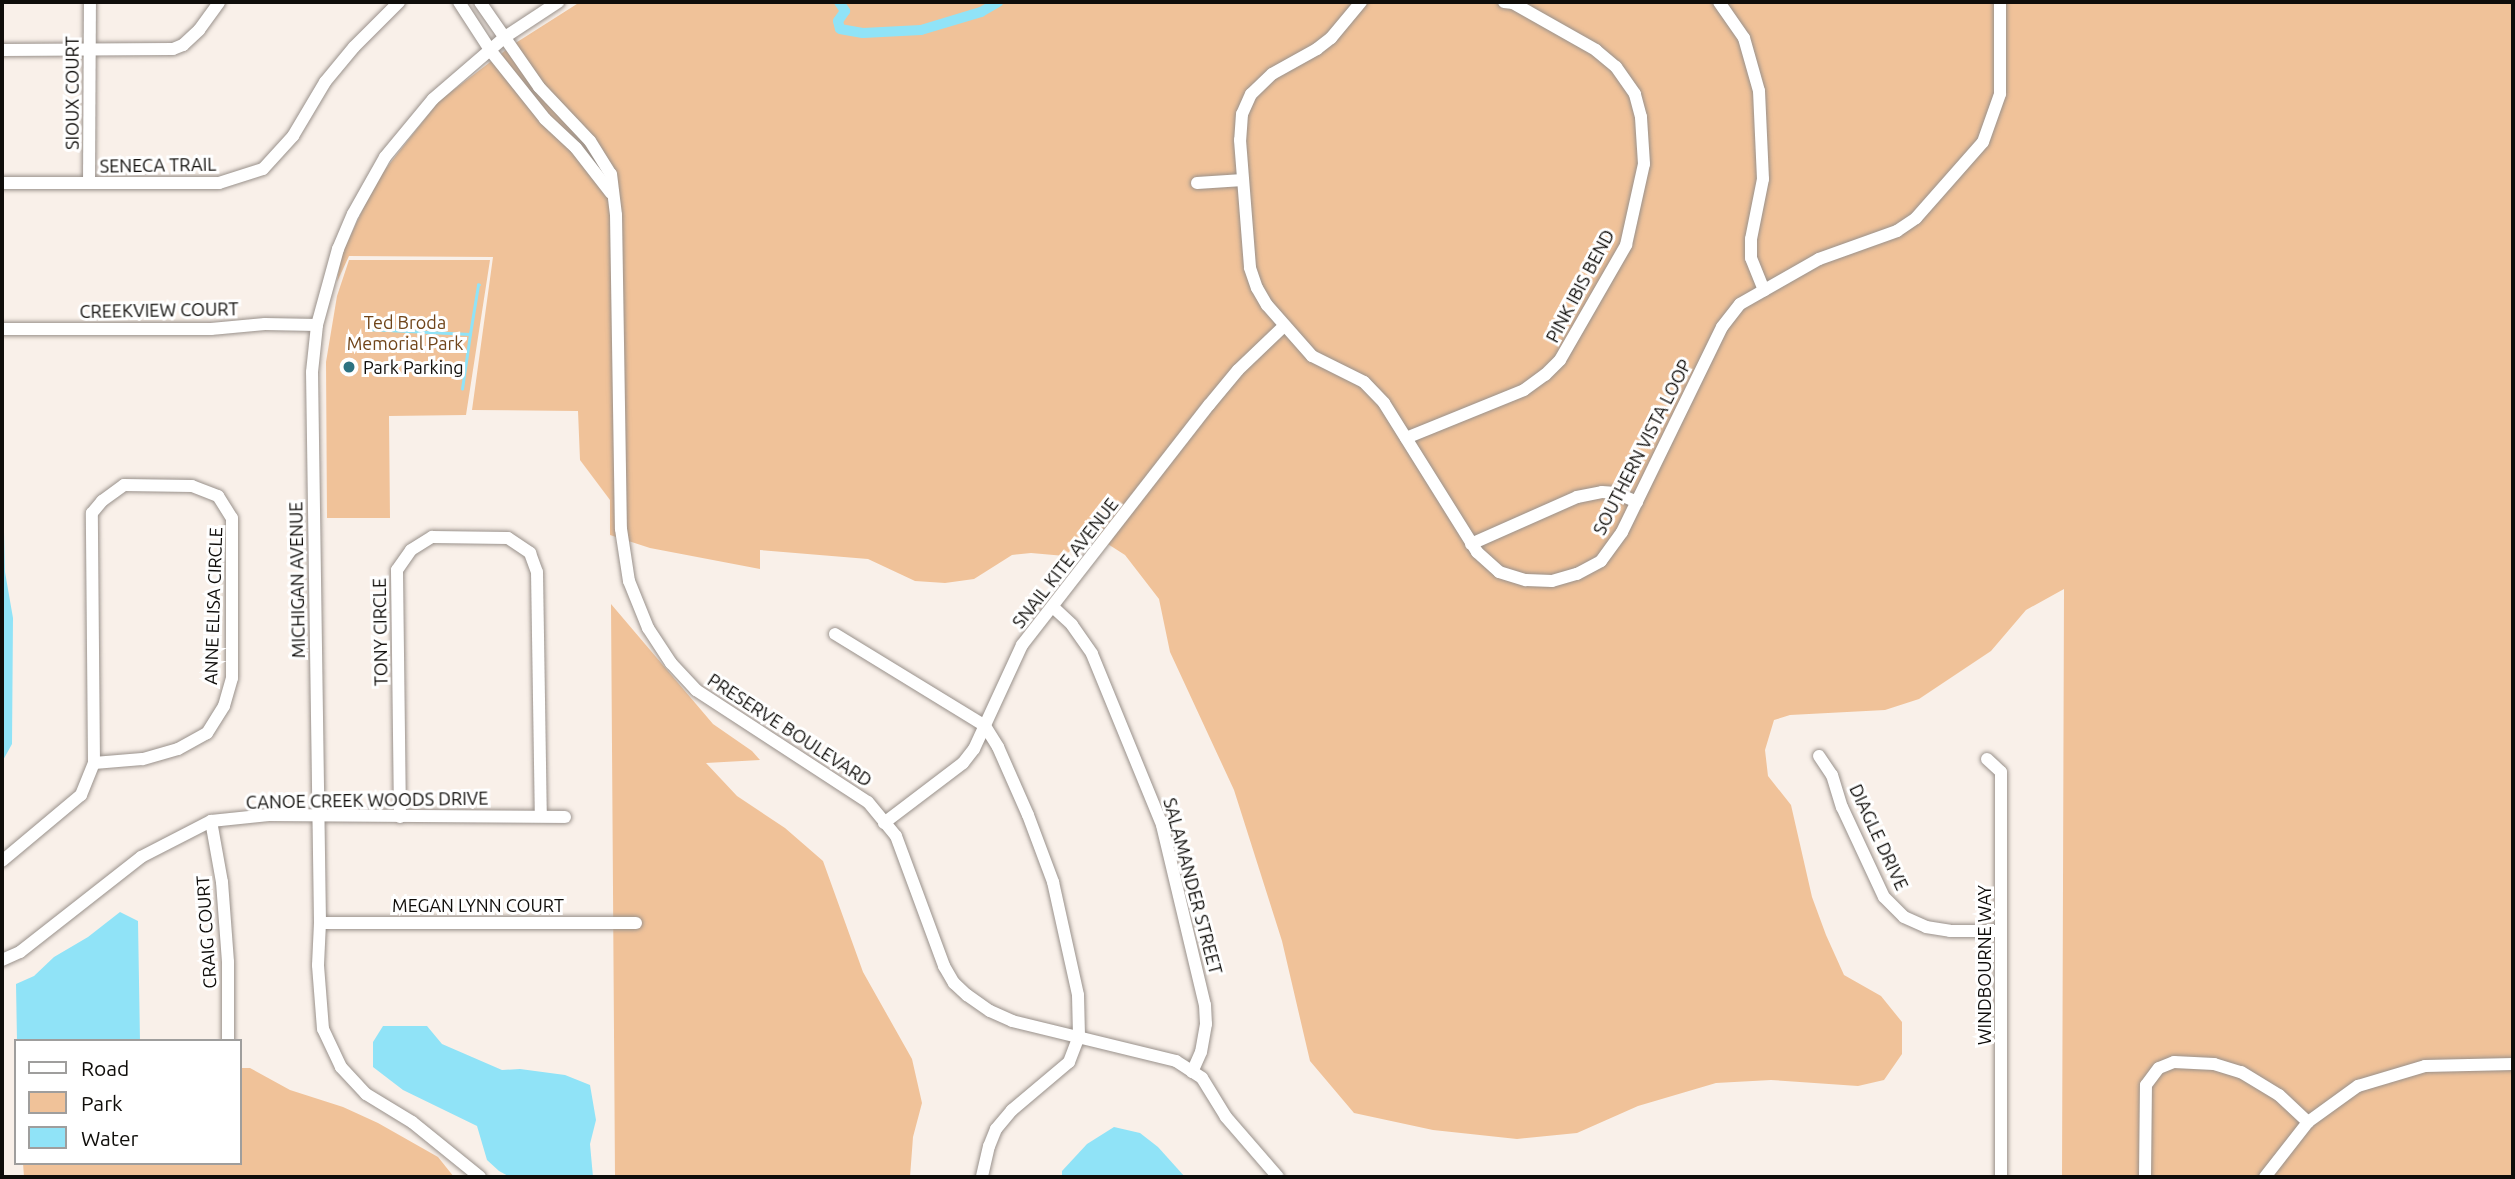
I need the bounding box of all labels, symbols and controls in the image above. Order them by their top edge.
street label: SIOUX COURT [61,36,83,150]
street label: SENECA TRAIL [99,153,217,177]
street label: PINK IBIS BEND [1541,226,1619,346]
street label: CREEKVIEW COURT [79,298,239,322]
park label: Ted Broda Memorial Park [347,312,463,354]
place label: Park Parking [363,356,464,378]
street label: SOUTHERN VISTA LOOP [1588,356,1696,538]
marker: Park Parking [341,359,357,375]
street label: SNAIL KITE AVENUE [1007,494,1123,632]
street label: MICHIGAN AVENUE [285,502,309,658]
street label: ANNE ELISA CIRCLE [199,527,227,685]
street label: TONY CIRCLE [368,578,392,686]
street label: PRESERVE BOULEVARD [704,669,876,791]
street label: DIAGLE DRIVE [1845,781,1913,893]
street label: CANOE CREEK WOODS DRIVE [246,787,488,813]
street label: SALAMANDER STREET [1159,795,1227,977]
street label: CRAIG COURT [191,875,221,989]
street label: WINDBOURNE WAY [1973,885,1995,1045]
street label: MEGAN LYNN COURT [392,894,564,916]
legend [14,1039,242,1165]
text: Road [81,1056,129,1080]
text: Park [81,1091,123,1115]
text: Water [81,1126,139,1150]

